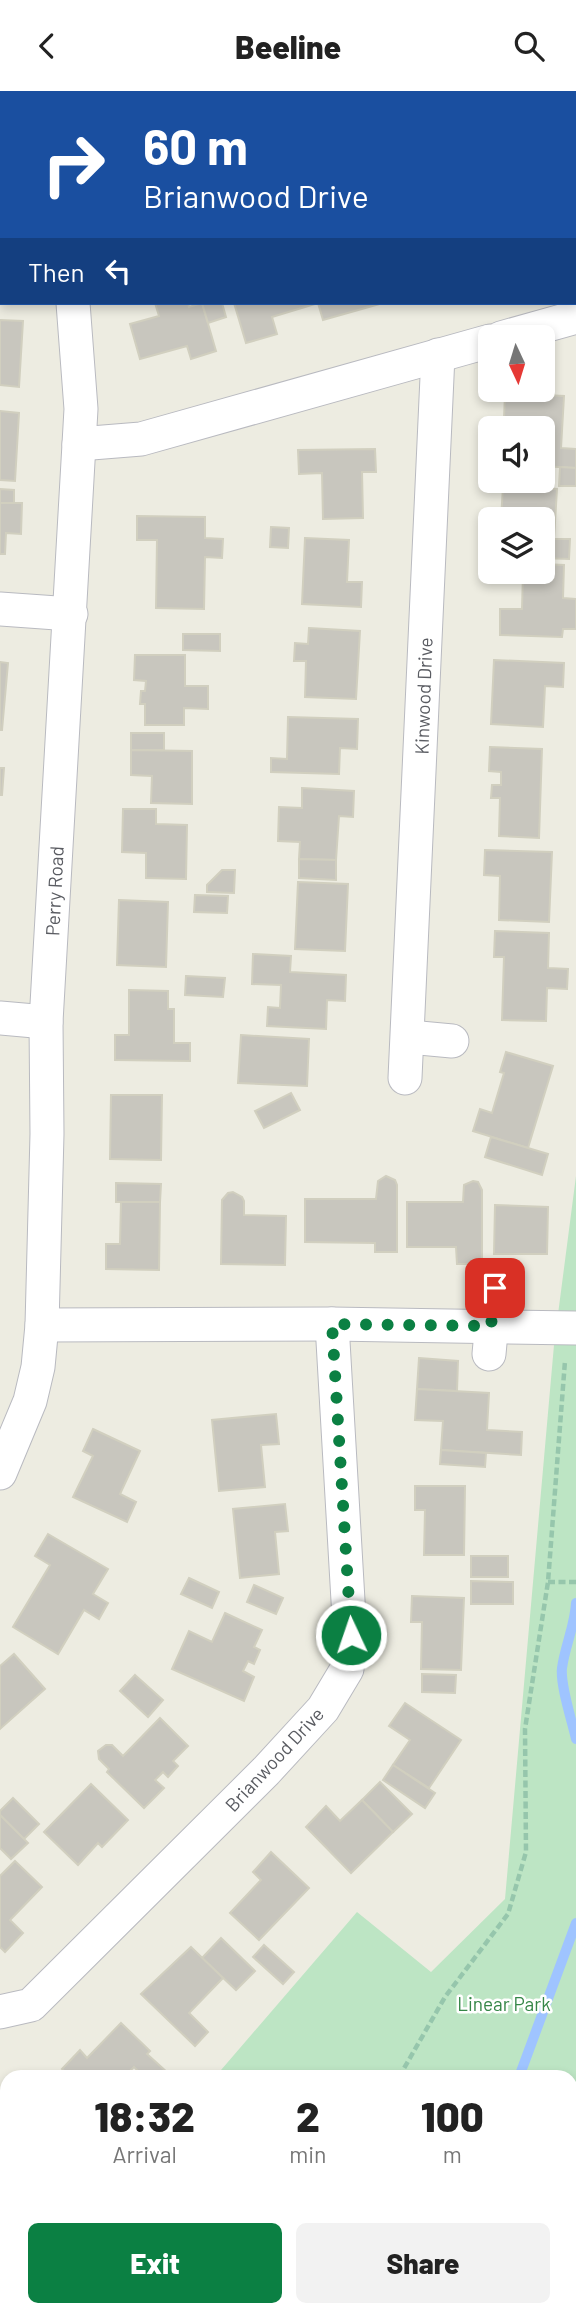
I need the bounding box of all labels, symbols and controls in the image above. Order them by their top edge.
icon: back [28,27,66,65]
text: Beeline [235,27,341,65]
icon: search [510,27,548,65]
text: 60 m [143,116,248,175]
icon: right [28,119,119,210]
text: Brianwood Drive [143,176,369,214]
icon: left [99,252,137,290]
text: Then [28,256,85,287]
north arrow [478,325,555,403]
map controls [478,325,555,584]
button: sound [478,416,555,493]
button: layers [478,507,555,584]
street label: Kinwood Drive [409,637,437,755]
street label: Perry Road [40,845,68,937]
pin [465,1258,525,1318]
icon: arrive [476,1269,514,1307]
position arrow [314,1598,388,1672]
street label: Brianwood Drive [220,1702,328,1816]
park label: Linear Park [457,1992,551,2015]
text: 18:32 [94,2090,195,2140]
text: 2 [296,2090,320,2140]
text: 100 [421,2090,484,2140]
text: Arrival [112,2140,177,2168]
text: min [289,2140,326,2168]
text: m [443,2140,462,2168]
button: Exit [28,2223,282,2303]
button: Share [296,2223,550,2303]

